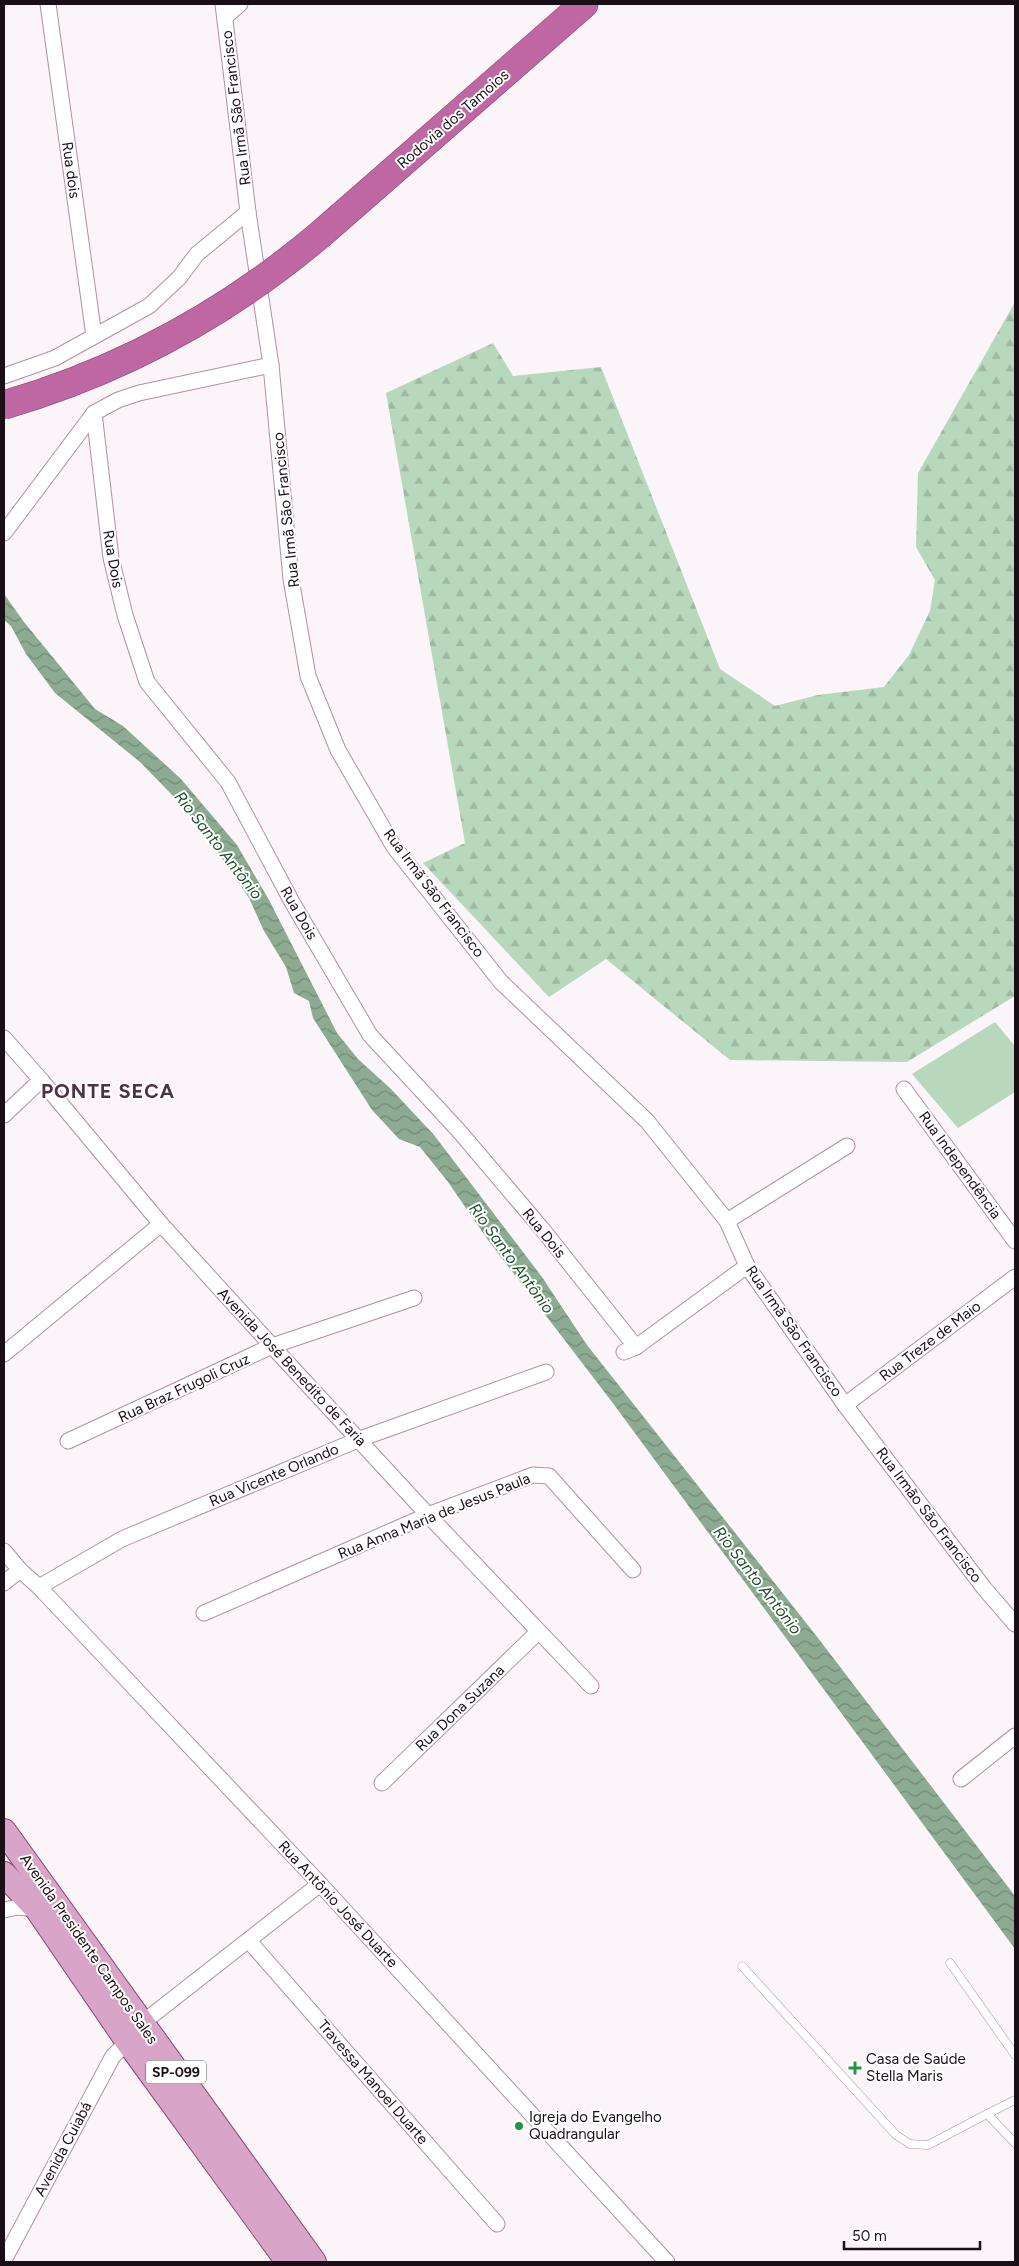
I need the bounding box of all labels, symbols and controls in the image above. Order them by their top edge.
street label: Rua Irmã São Francisco [218,29,254,187]
street label: Rodovia dos Tamoios [394,66,512,172]
street label: Rua dois [58,140,84,200]
street label: Rua Irmã São Francisco [269,431,303,589]
street label: Rua Dois [99,529,127,589]
water label: Rio Santo Antônio [171,788,267,903]
street label: Rua Irmã São Francisco [380,825,488,961]
street label: Rua Dois [277,883,321,943]
district label: PONTE SECA [41,1079,175,1103]
street label: Rua Independência [915,1108,1005,1222]
water label: Rio Santo Antônio [465,1199,558,1317]
street label: Rua Dois [519,1205,569,1261]
street label: Rua Irmã São Francisco [742,1262,846,1400]
street label: Avenida José Benedito de Faria [214,1284,370,1450]
street label: Rua Treze de Maio [876,1297,985,1385]
street label: Rua Braz Frugoli Cruz [115,1350,253,1426]
street label: Rua Vicente Orlando [207,1439,342,1510]
street label: Rua Irmão São Francisco [872,1444,986,1586]
street label: Rua Anna Maria de Jesus Paula [335,1469,533,1563]
water label: Rio Santo Antônio [710,1523,806,1638]
street label: Rua Dona Suzana [412,1661,508,1755]
street label: Rua Antônio José Duarte [275,1837,401,1971]
street label: Avenida Presidente Campos Sales [16,1851,162,2047]
street label: Travessa Manoel Duarte [314,2016,432,2148]
place label: Casa de Saúde Stella Maris [866,2050,966,2085]
road number: SP-099 [146,2060,206,2084]
marker: Casa de Saúde Stella Maris [848,2061,862,2075]
street label: Avenida Cuiabá [31,2099,95,2199]
place label: Igreja do Evangelho Quadrangular [529,2108,662,2143]
marker: Igreja do Evangelho Quadrangular [513,2120,525,2132]
scale bar [844,2218,980,2250]
text: 50 m [852,2227,887,2245]

